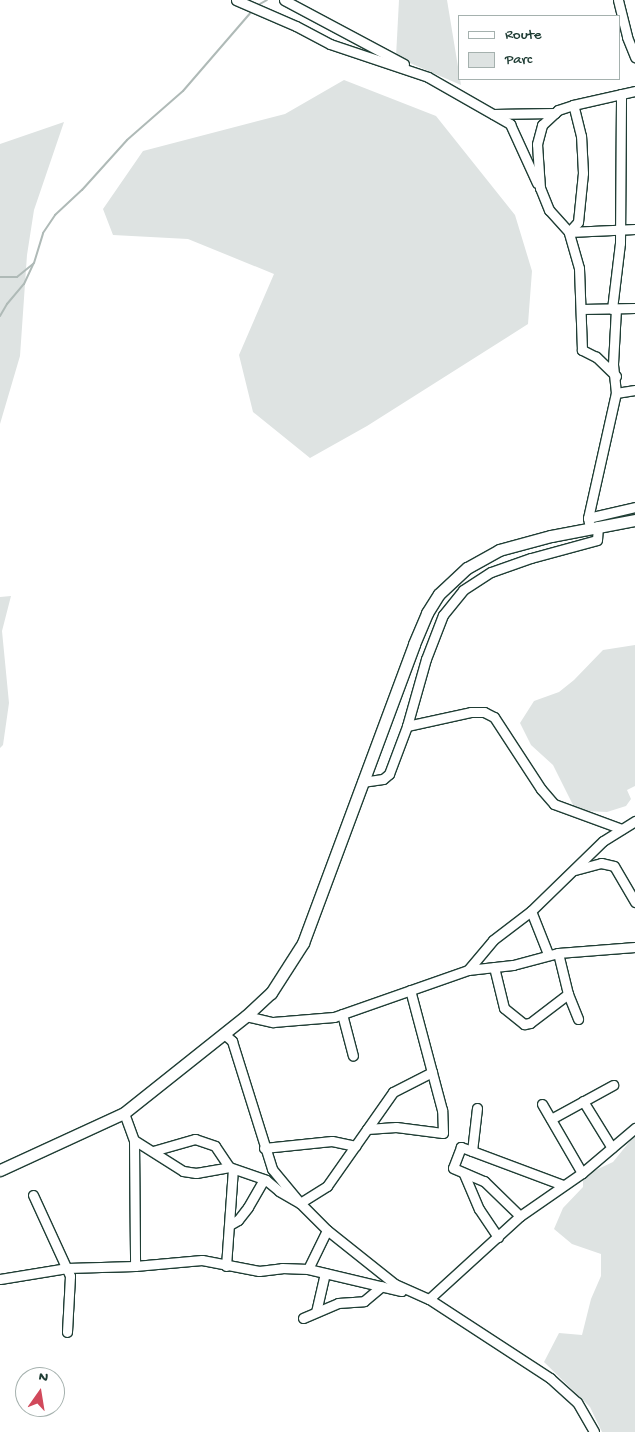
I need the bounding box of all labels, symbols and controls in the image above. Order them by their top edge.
legend [458,15,620,80]
text: Route [505,26,542,44]
text: Parc [505,51,532,69]
north arrow [15,1367,65,1417]
text: N [37,1369,50,1387]

